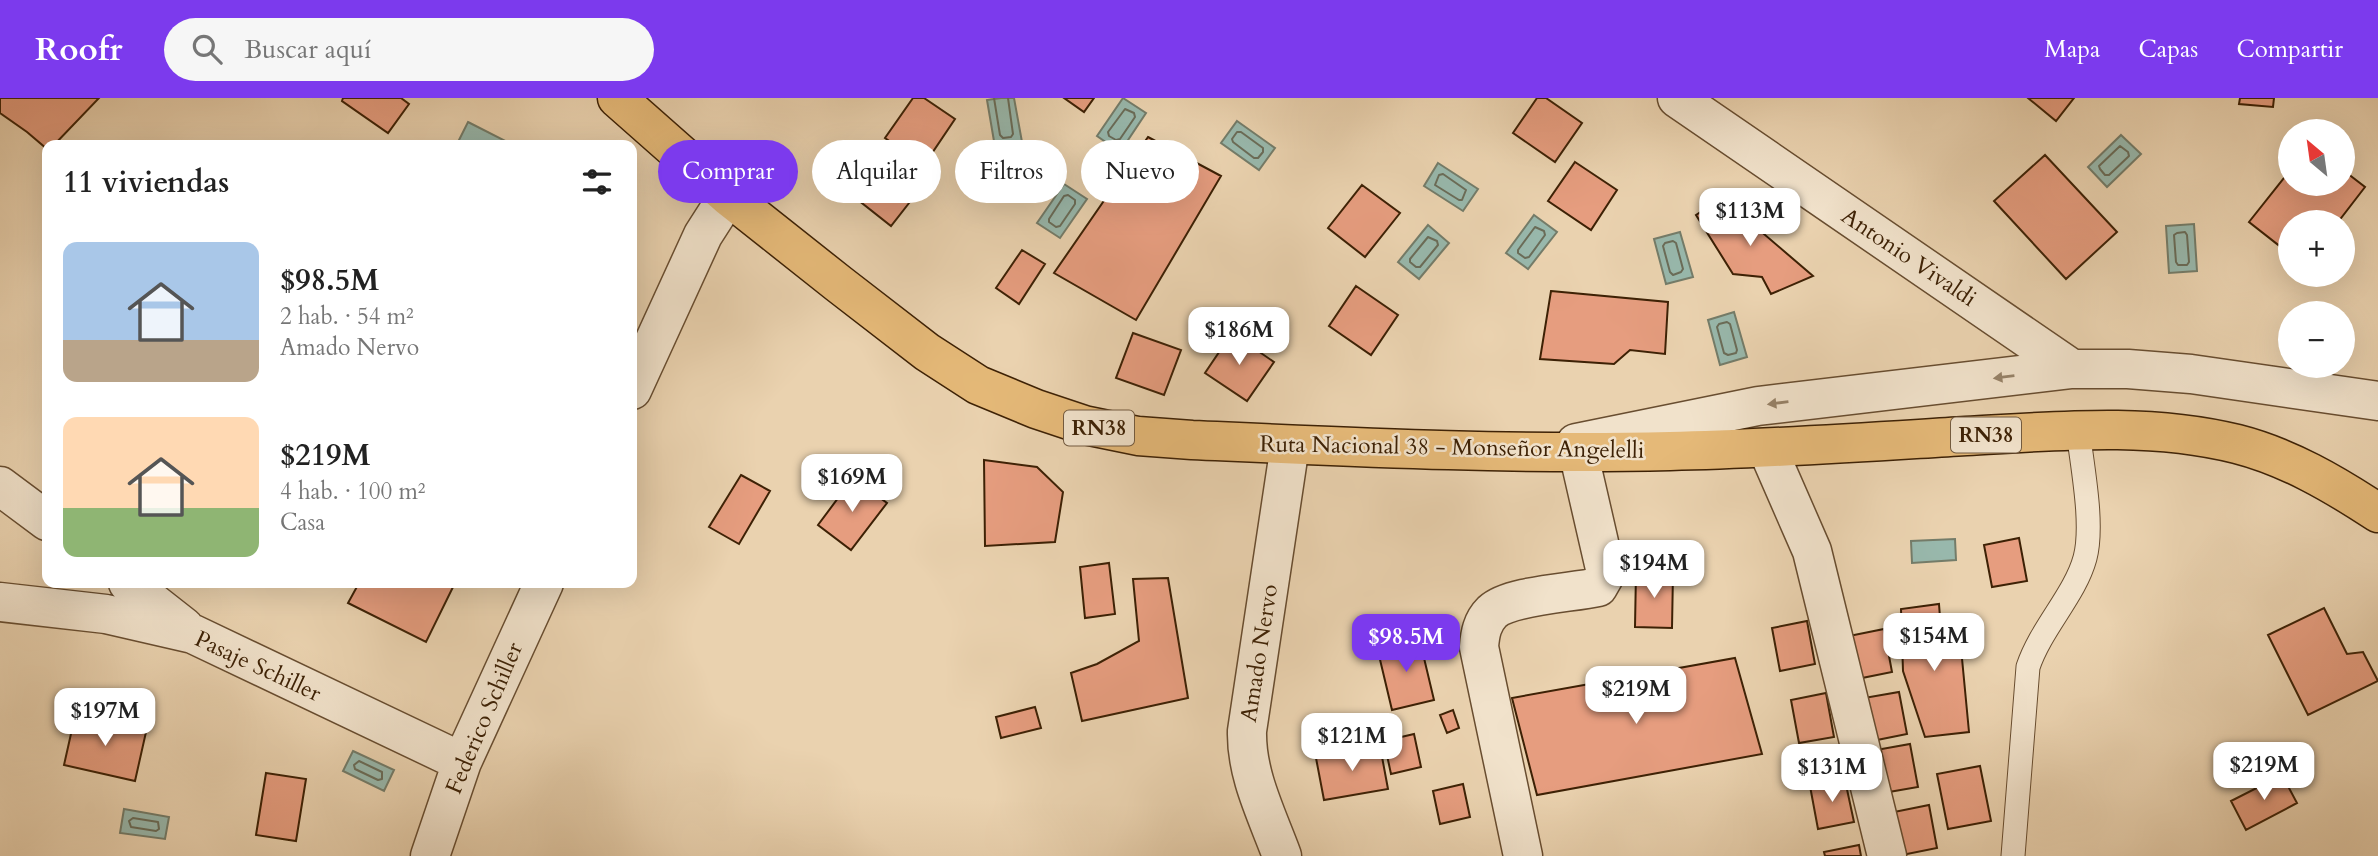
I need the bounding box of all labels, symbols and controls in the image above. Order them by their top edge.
search box [164,18,654,81]
text: Roofr [35,27,122,72]
icon: search [188,30,226,68]
text: Buscar aquí [244,32,371,67]
text: Mapa [2044,33,2100,66]
text: Capas [2138,33,2198,66]
text: Compartir [2236,33,2343,66]
north arrow [2278,119,2356,196]
map controls [2278,119,2355,378]
chip: Comprar [658,140,798,203]
chip: Alquilar [812,140,941,203]
chip: Filtros [955,140,1067,203]
chip: Nuevo [1081,140,1199,203]
text: 11 viviendas [63,162,229,203]
icon: filters [578,163,616,201]
pin: $113M [1701,188,1799,248]
text: $113M [1715,195,1785,226]
street label: Antonio Vivaldi [1835,200,1983,314]
button: + [2278,210,2355,287]
text: $98.5M [280,260,379,301]
icon: home [119,270,203,354]
text: 2 hab. · 54 m² [280,301,414,332]
button: − [2278,301,2355,378]
pin: $186M [1190,308,1288,367]
text: $186M [1204,314,1274,345]
text: Amado Nervo [280,332,419,363]
one-way arrow [1993,371,2015,382]
one-way arrow [1767,398,1789,409]
road number: RN38 [1064,410,1134,446]
road number: RN38 [1951,418,2021,452]
street label: Ruta Nacional 38 - Monseñor Angelelli [1259,428,1645,466]
text: $219M [280,435,371,476]
icon: home [119,445,203,529]
pin: $169M [803,454,901,514]
text: $169M [817,461,887,492]
text: 4 hab. · 100 m² [280,476,426,507]
text: Casa [280,507,325,538]
pin: $194M [1605,540,1703,600]
text: $194M [1619,547,1689,578]
street label: Amado Nervo [1233,582,1285,724]
pin: $98.5M [1349,614,1463,674]
pin: $154M [1885,614,1983,673]
text: $154M [1899,620,1969,651]
text: $98.5M [1368,621,1444,652]
street label: Pasaje Schiller [190,623,327,709]
street label: Federico Schiller [438,637,530,799]
pin: $219M [1587,666,1685,726]
text: $219M [1601,673,1671,704]
pin: $197M [56,688,154,748]
text: $197M [70,695,140,726]
pin: $121M [1303,714,1401,773]
text: $121M [1317,720,1387,751]
pin: $219M [2215,742,2313,802]
pin: $131M [1783,744,1881,804]
text: $219M [2229,749,2299,780]
text: $131M [1797,751,1867,782]

